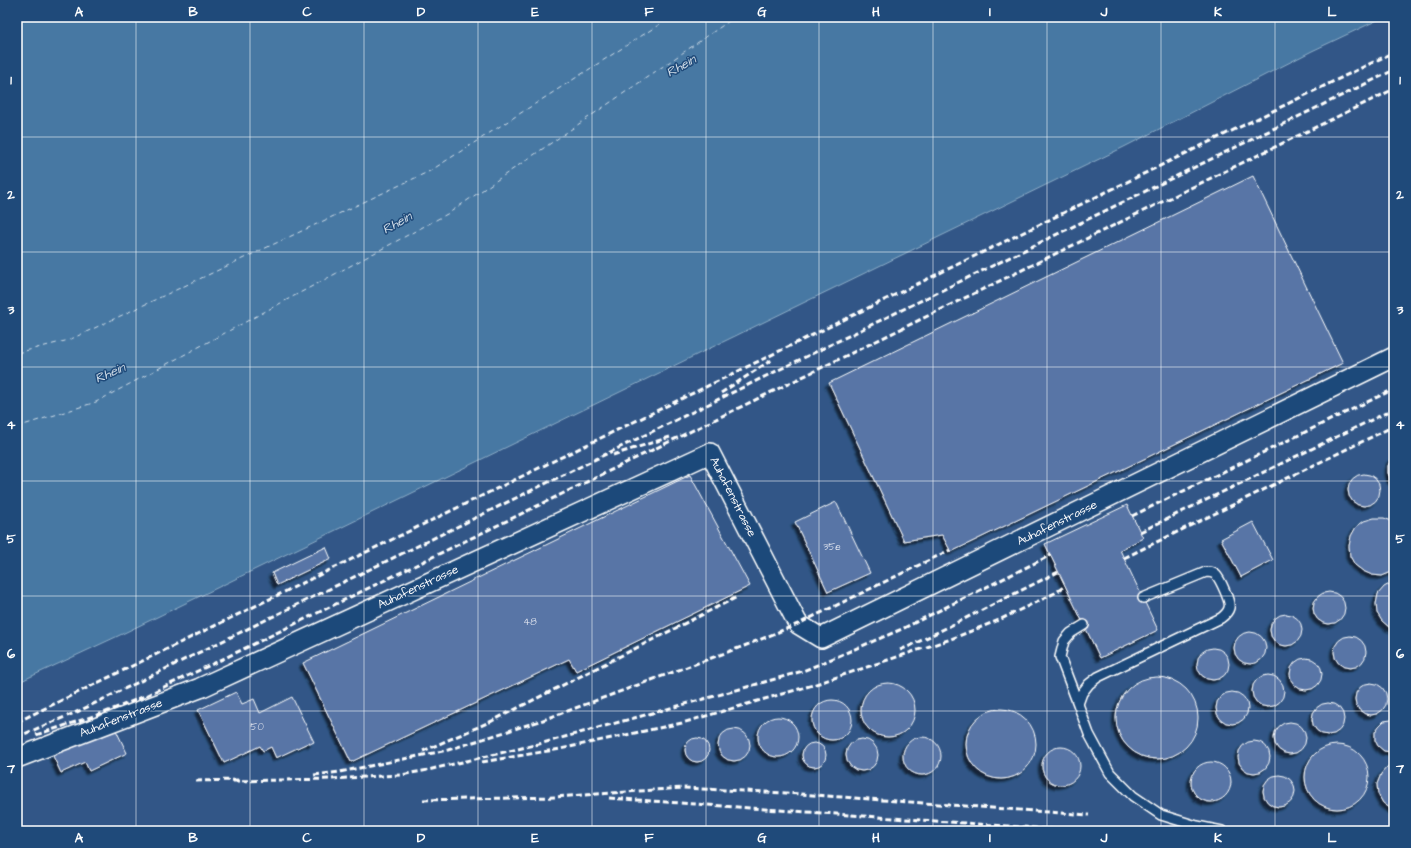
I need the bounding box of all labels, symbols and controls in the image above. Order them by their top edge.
text: A [75,3,84,21]
text: B [188,3,198,21]
text: C [302,3,312,21]
text: D [417,3,426,21]
text: E [531,3,539,21]
text: F [644,3,654,21]
text: G [757,3,767,21]
text: H [872,3,880,21]
text: I [989,3,991,21]
text: J [1100,3,1108,21]
text: K [1214,3,1222,21]
text: L [1327,3,1337,21]
water label: Rhein [663,50,700,81]
text: 1 [10,71,12,89]
text: 1 [1399,71,1401,89]
text: 2 [6,186,15,204]
text: 2 [1395,186,1404,204]
water label: Rhein [379,207,416,238]
text: 3 [7,301,15,319]
text: 3 [1396,301,1404,319]
water label: Rhein [92,358,129,388]
text: 4 [7,416,16,434]
text: 4 [1396,416,1405,434]
street label: Auhafenstrasse [706,454,761,540]
street label: Auhafenstrasse [1014,496,1101,550]
text: 5 [6,530,16,548]
text: 5 [1395,530,1405,548]
house number: 35e [823,540,841,554]
street label: Auhafenstrasse [375,561,462,613]
house number: 48 [523,615,537,629]
text: 6 [7,645,16,663]
text: 6 [1396,645,1405,663]
street label: Auhafenstrasse [77,694,165,742]
house number: 50 [250,720,264,734]
text: 7 [6,760,16,778]
text: 7 [1395,760,1405,778]
text: A [75,829,84,847]
text: B [188,829,198,847]
text: C [302,829,312,847]
text: D [417,829,426,847]
text: E [531,829,539,847]
text: F [644,829,654,847]
text: G [757,829,767,847]
text: H [872,829,880,847]
text: I [989,829,991,847]
text: J [1100,829,1108,847]
text: K [1214,829,1222,847]
text: L [1327,829,1337,847]

